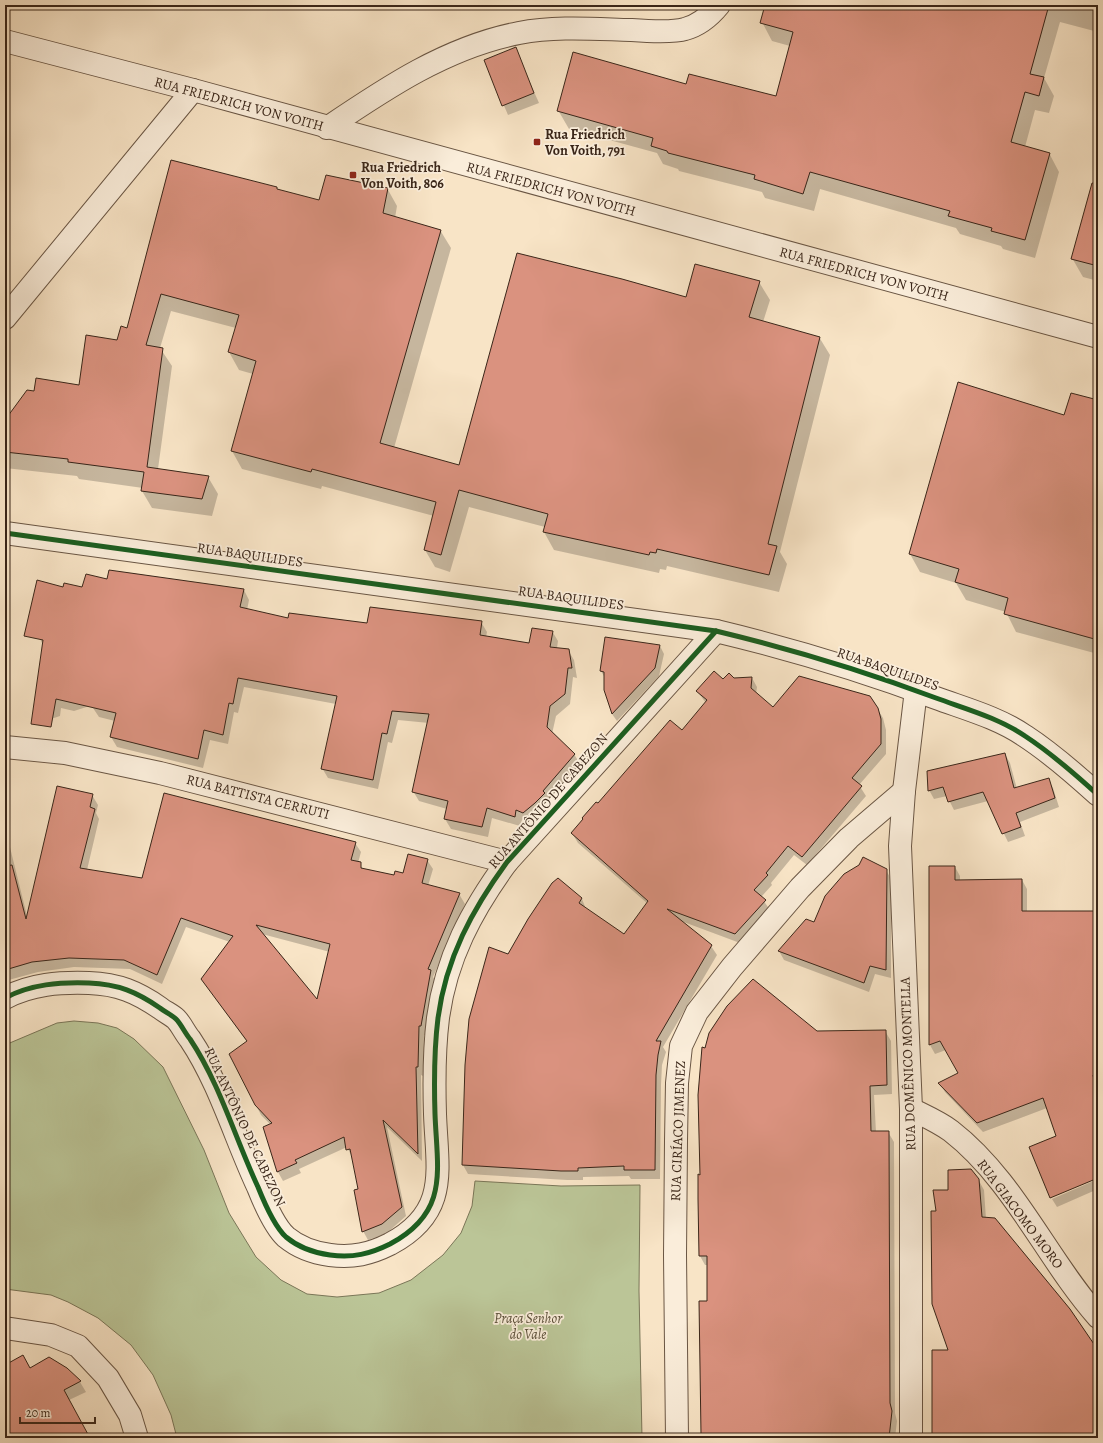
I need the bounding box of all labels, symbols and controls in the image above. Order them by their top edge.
street label: RUA FRIEDRICH VON VOITH [152,72,326,136]
place label: Rua Friedrich Von Voith, 791 [544,125,625,160]
marker: Rua Friedrich Von Voith, 791 [532,137,542,147]
street label: RUA FRIEDRICH VON VOITH [464,157,638,221]
place label: Rua Friedrich Von Voith, 806 [360,158,444,193]
marker: Rua Friedrich Von Voith, 806 [348,170,358,180]
street label: RUA FRIEDRICH VON VOITH [777,242,951,306]
street label: RUA BAQUILIDES [196,538,304,572]
street label: RUA BAQUILIDES [517,581,625,615]
street label: RUA BAQUILIDES [834,643,942,695]
street label: RUA ANTÔNIO DE CABEZON [484,729,612,873]
street label: RUA BATTISTA CERRUTI [184,770,332,824]
street label: RUA DOMÊNICO MONTELLA [895,976,921,1151]
street label: RUA ANTÔNIO DE CABEZON [200,1044,290,1210]
street label: RUA CIRÍACO JIMENEZ [666,1060,690,1202]
street label: RUA GIACOMO MORO [972,1155,1068,1273]
park label: Praça Senhor do Vale [494,1309,563,1344]
scale bar [20,1399,95,1425]
text: 20 m [26,1405,50,1421]

